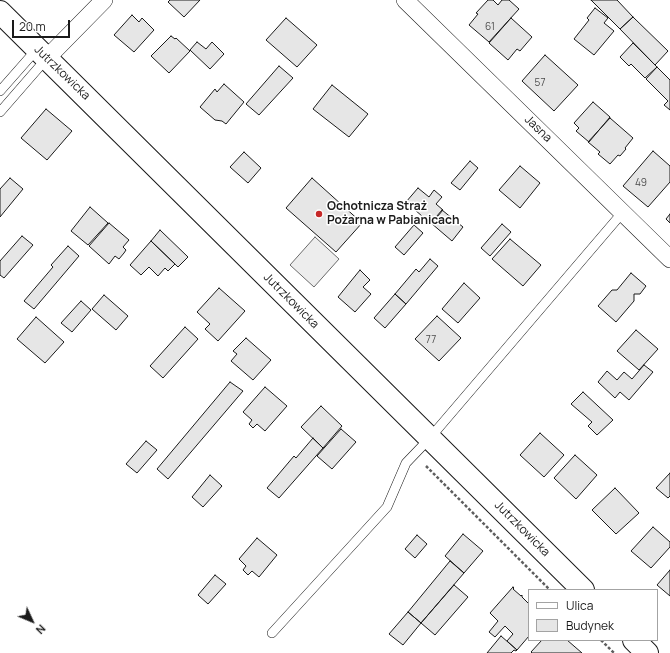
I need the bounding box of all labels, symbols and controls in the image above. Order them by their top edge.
scale bar [14,12,72,38]
text: 20 m [19,18,46,35]
house number: 61 [485,21,495,33]
street label: Jutrzkowicka [31,43,93,103]
house number: 57 [535,77,545,89]
street label: Jasna [521,113,555,145]
house number: 49 [635,177,647,189]
place label: Ochotnicza Straż Pożarna w Pabianicach [327,200,459,228]
marker: Ochotnicza Straż Pożarna w Pabianicach [314,209,324,219]
street label: Jutrzkowicka [260,270,322,332]
house number: 77 [426,334,436,346]
street label: Jutrzkowicka [491,498,553,560]
legend [528,589,658,641]
text: Ulica [566,597,593,614]
north arrow [12,601,52,641]
text: Budynek [566,617,614,634]
text: N [33,622,49,638]

